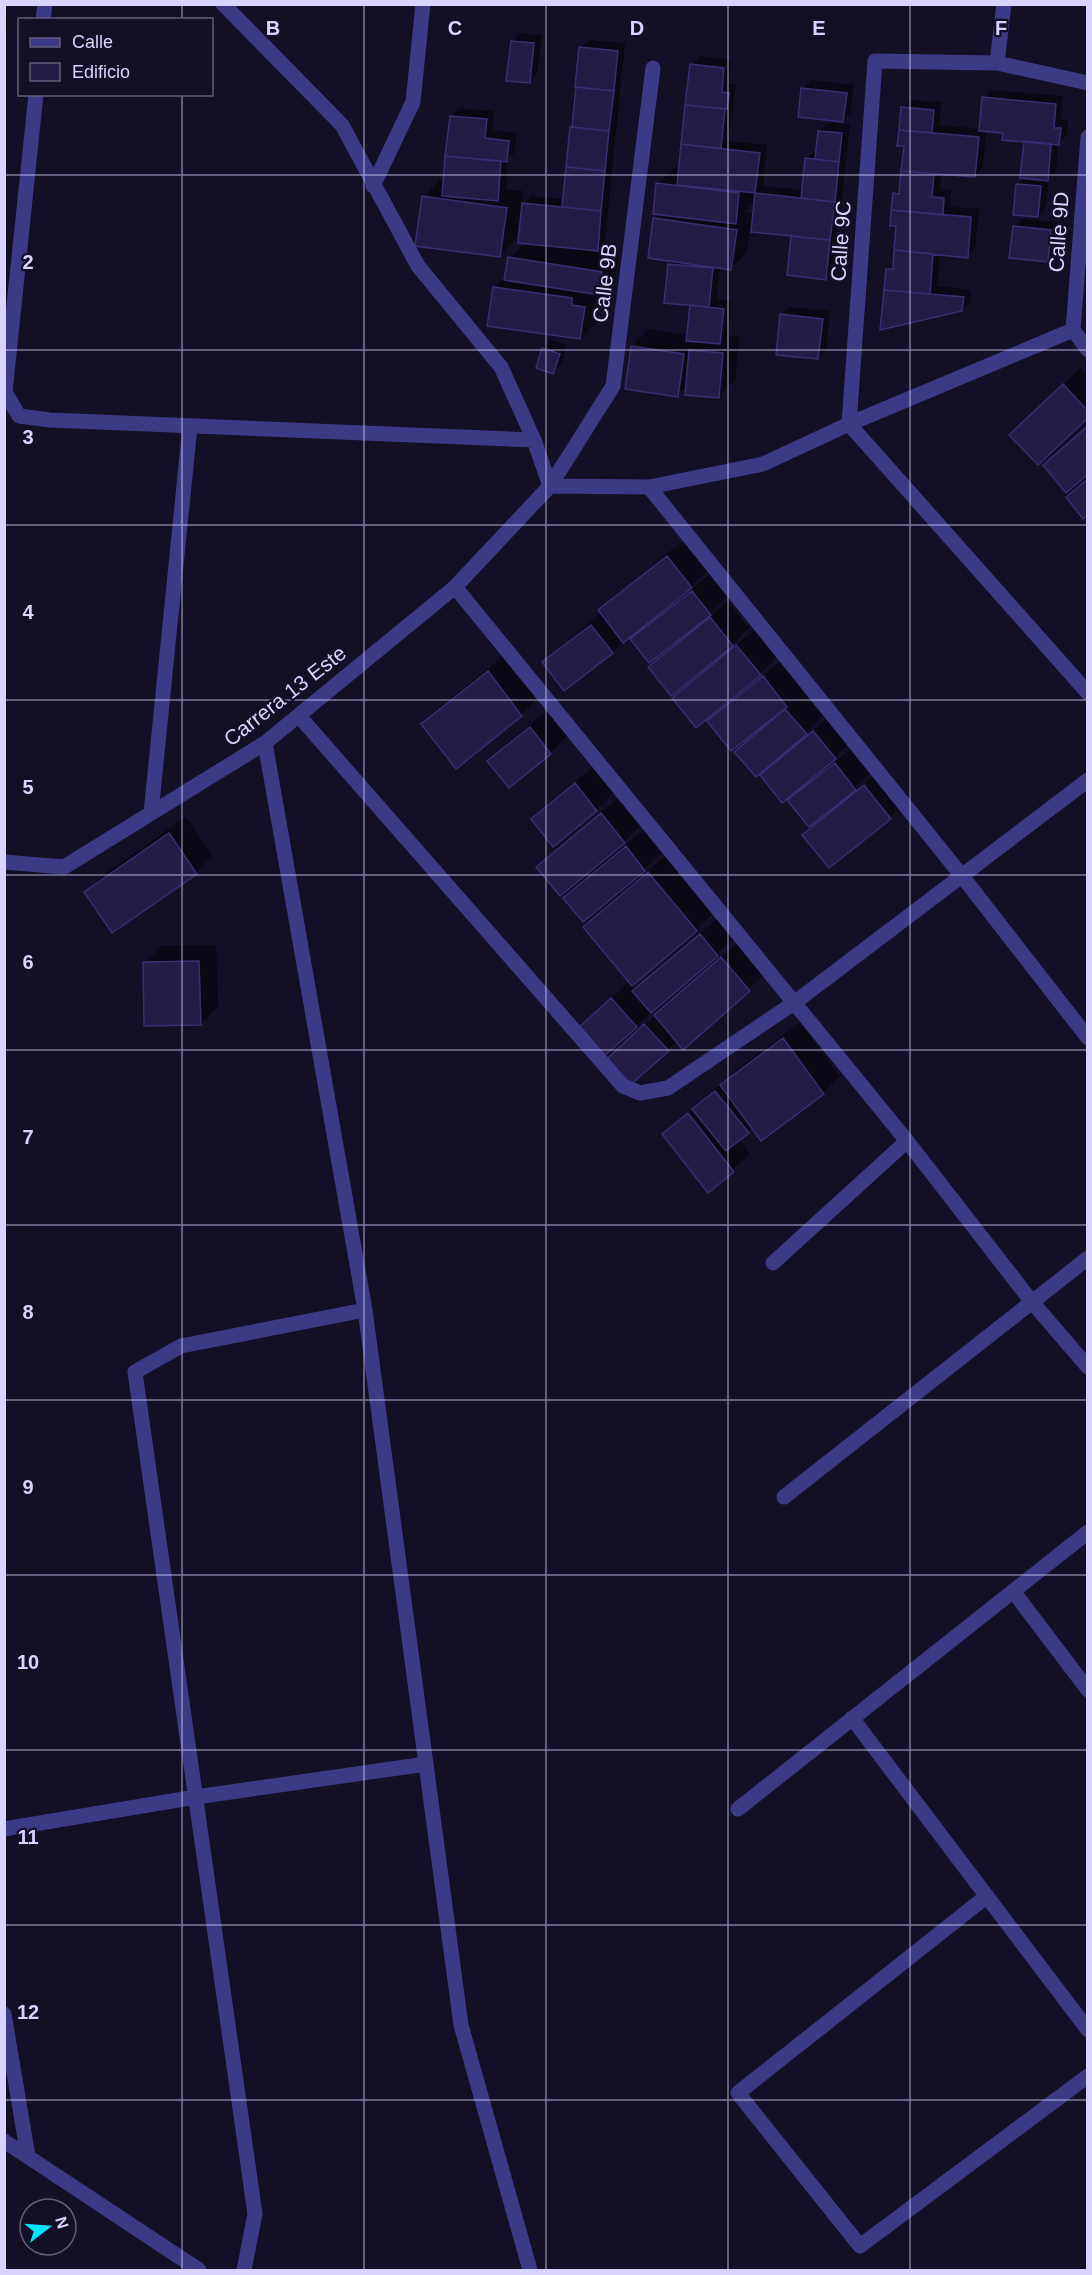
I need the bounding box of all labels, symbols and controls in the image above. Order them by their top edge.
text: B [266,17,280,39]
text: C [448,17,462,39]
text: D [630,17,644,39]
text: E [812,17,826,39]
text: F [995,17,1007,39]
legend [18,18,213,96]
text: Calle [72,32,113,52]
text: Edificio [72,62,130,82]
street label: Calle 9D [1044,191,1073,273]
street label: Calle 9C [826,200,855,282]
street label: Calle 9B [588,242,621,324]
text: 2 [22,251,34,273]
text: 3 [22,426,34,448]
text: 4 [22,601,34,623]
street label: Carrera 13 Este [219,641,350,750]
text: 5 [22,776,34,798]
text: 6 [22,951,34,973]
text: 7 [22,1126,34,1148]
text: 8 [22,1301,34,1323]
text: 9 [22,1476,34,1498]
text: 10 [17,1651,39,1673]
text: 11 [17,1826,39,1848]
text: 12 [17,2001,39,2023]
north arrow [18,2197,78,2257]
text: N [52,2215,72,2231]

